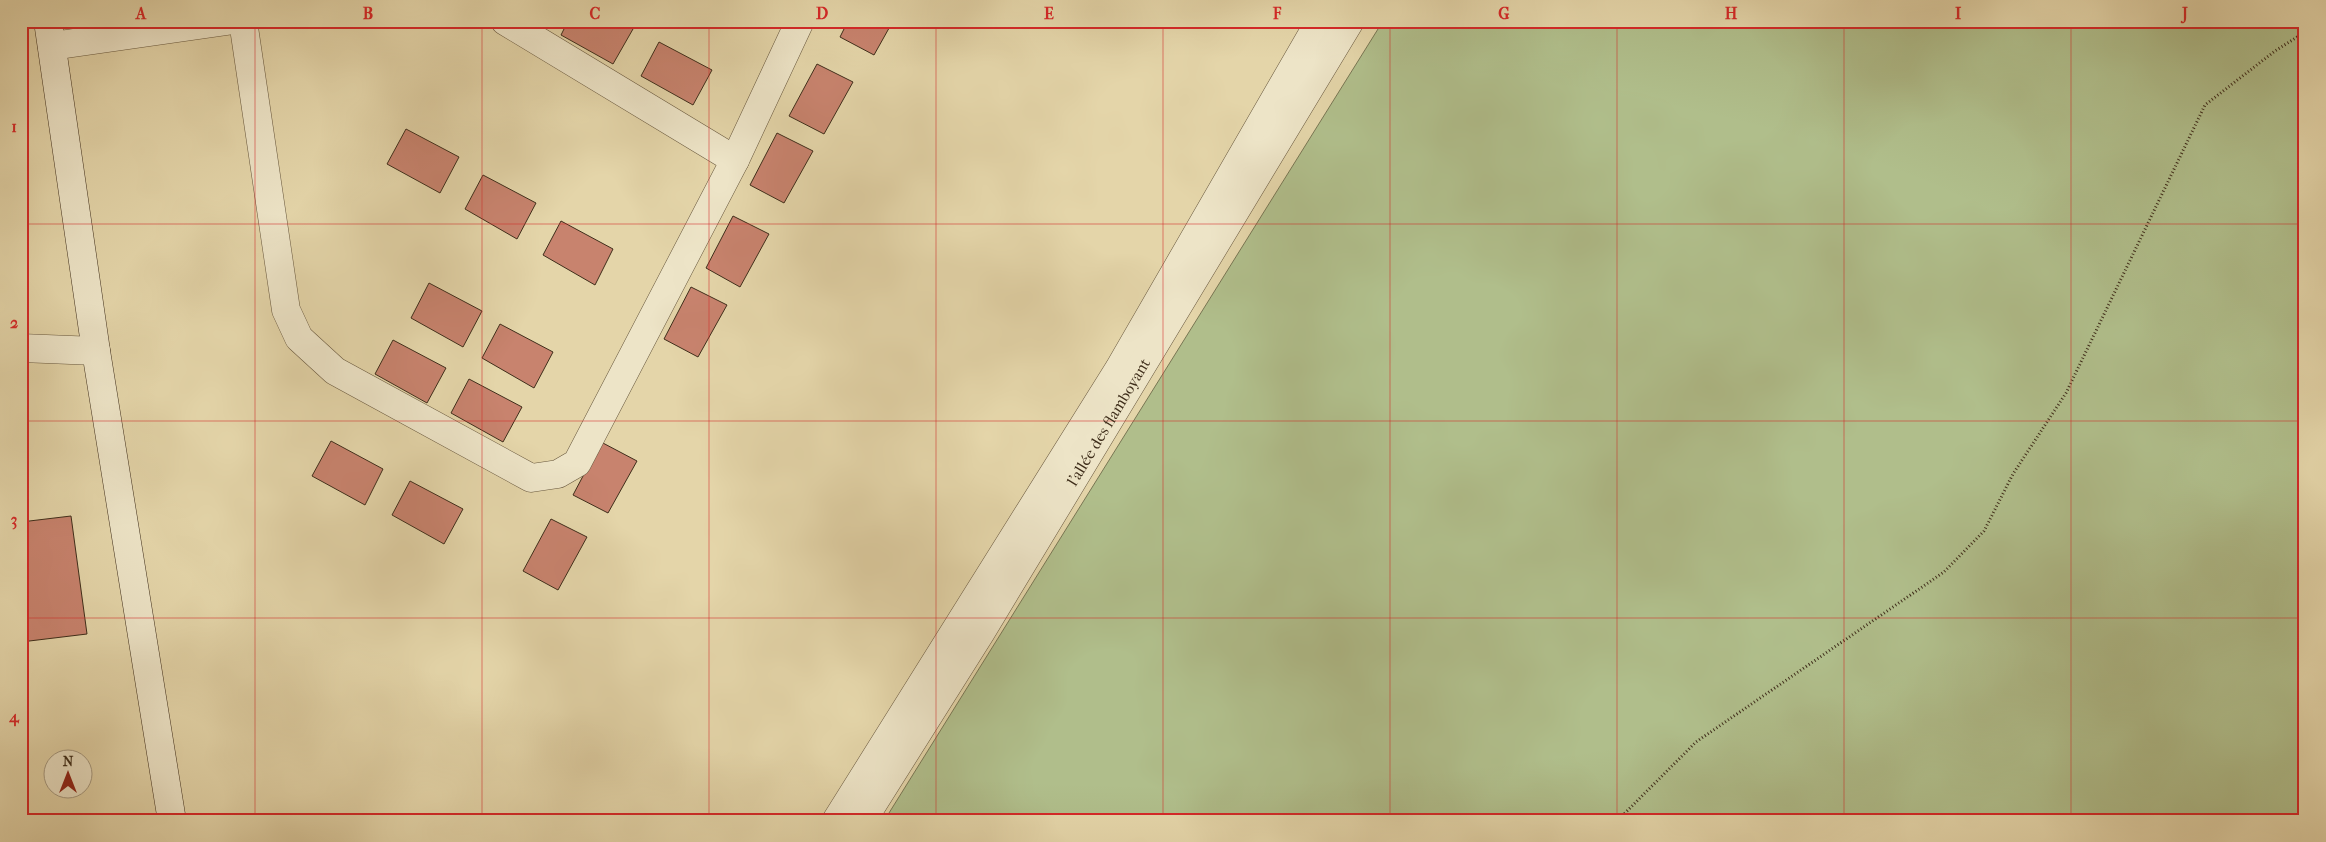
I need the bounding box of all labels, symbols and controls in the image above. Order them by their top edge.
text: A [135,4,147,23]
text: B [363,4,373,23]
text: C [590,4,601,23]
text: D [816,4,828,23]
text: E [1044,4,1054,23]
text: F [1272,4,1282,23]
text: G [1498,4,1510,23]
text: H [1725,4,1738,23]
text: I [1955,4,1962,23]
text: J [2180,4,2188,24]
text: 1 [11,117,17,136]
text: 2 [10,313,18,332]
street label: l’allée des flamboyant [1062,354,1154,490]
text: 3 [11,510,17,530]
text: 4 [8,707,20,727]
north arrow [42,750,92,800]
text: N [63,753,74,770]

